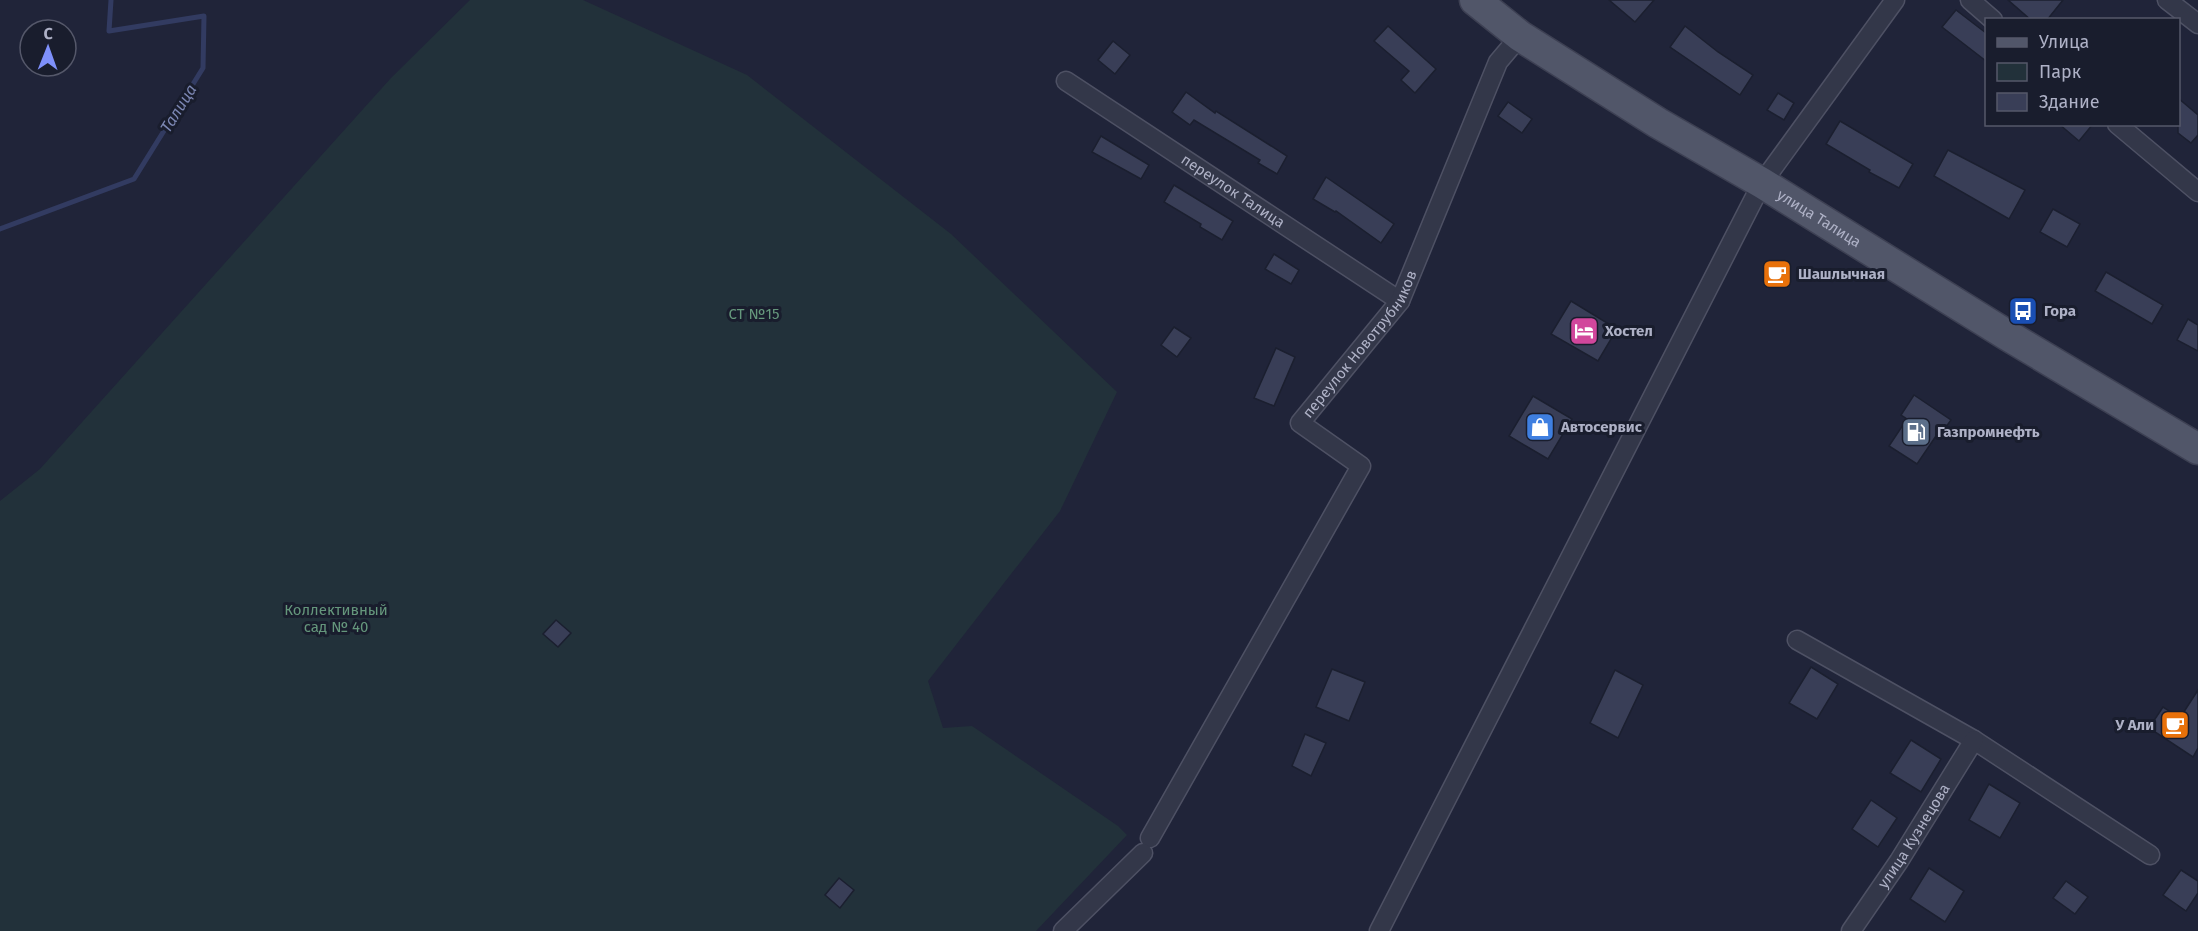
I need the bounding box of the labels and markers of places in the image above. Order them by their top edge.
cafe icon: Шашлычная [1761,258,1793,290]
place label: Шашлычная [1798,265,1885,283]
bus stop icon: Гора [2007,295,2039,327]
place label: Гора [2044,302,2076,320]
hotel icon: Хостел [1568,315,1600,347]
place label: Хостел [1604,322,1653,340]
shop icon: Автосервис [1524,411,1556,443]
fuel station icon: Газпромнефть [1900,416,1932,448]
place label: Автосервис [1560,418,1643,436]
place label: Газпромнефть [1937,423,2040,441]
cafe icon: У Али [2159,709,2191,741]
place label: У Али [2115,716,2154,734]

